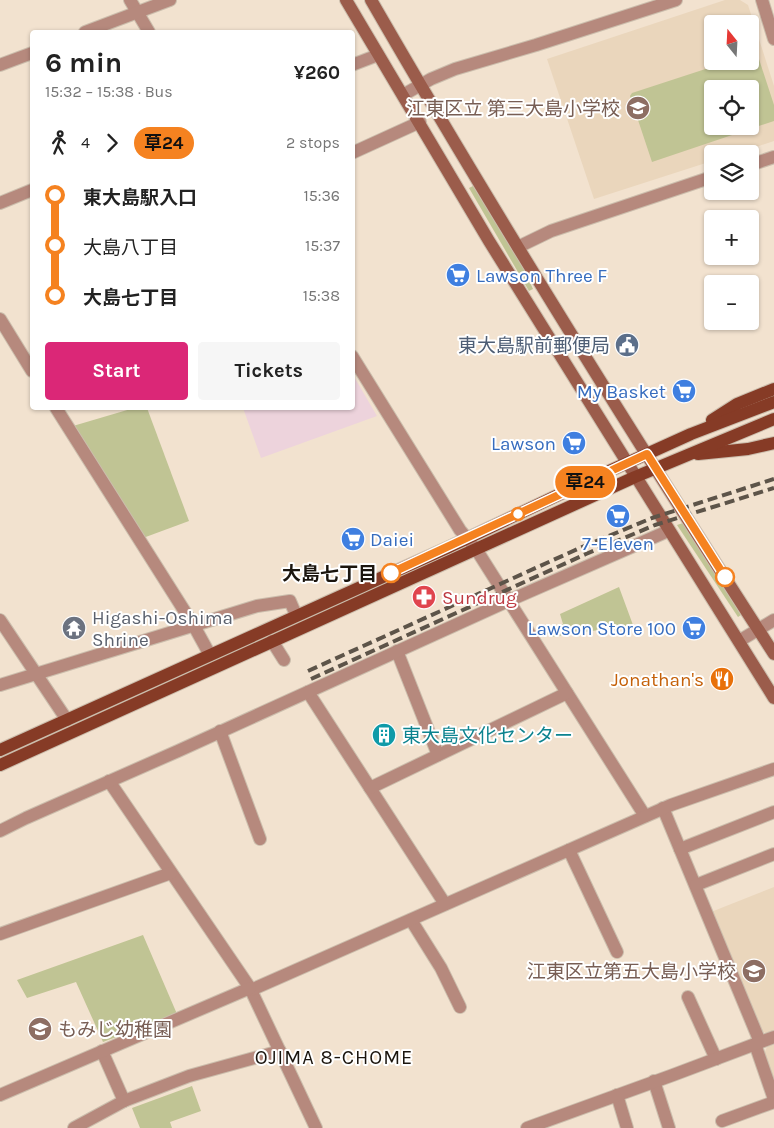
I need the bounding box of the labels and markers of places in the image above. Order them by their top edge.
school or university icon: 江東区立 第三大島小学校 [625,95,651,121]
place label: 江東区立 第三大島小学校 [406,98,620,120]
supermarket icon: Lawson Three F [445,262,471,288]
place label: Lawson Three F [476,265,607,287]
public building icon: 東大島駅前郵便局 [614,332,640,358]
place label: 東大島駅前郵便局 [458,335,610,357]
supermarket icon: My Basket [671,378,697,404]
place label: My Basket [577,381,666,403]
supermarket icon: Lawson [561,430,587,456]
place label: Lawson [491,433,556,455]
supermarket icon: 7-Eleven [605,503,631,529]
unlabelled marker [511,507,525,521]
supermarket icon: Daiei [340,526,366,552]
place label: Daiei [370,529,414,551]
place label: 7-Eleven [582,533,654,555]
place label: 大島七丁目 [282,563,377,585]
marker: 大島七丁目 [381,563,401,583]
unlabelled marker [715,567,735,587]
pharmacy icon: Sundrug [411,584,437,610]
place label: Sundrug [442,587,517,609]
place label: Higashi-Oshima Shrine [92,607,233,651]
temple icon: Higashi-Oshima Shrine [61,615,87,641]
supermarket icon: Lawson Store 100 [681,615,707,641]
place label: Lawson Store 100 [528,618,676,640]
restaurant icon: Jonathan's [709,666,735,692]
place label: Jonathan's [611,669,704,691]
building icon: 東大島文化センター [371,722,397,748]
place label: 東大島文化センター [402,725,573,747]
school or university icon: 江東区立第五大島小学校 [741,958,767,984]
place label: 江東区立第五大島小学校 [527,961,736,983]
school or university icon: もみじ幼稚園 [27,1016,53,1042]
place label: もみじ幼稚園 [58,1019,172,1041]

